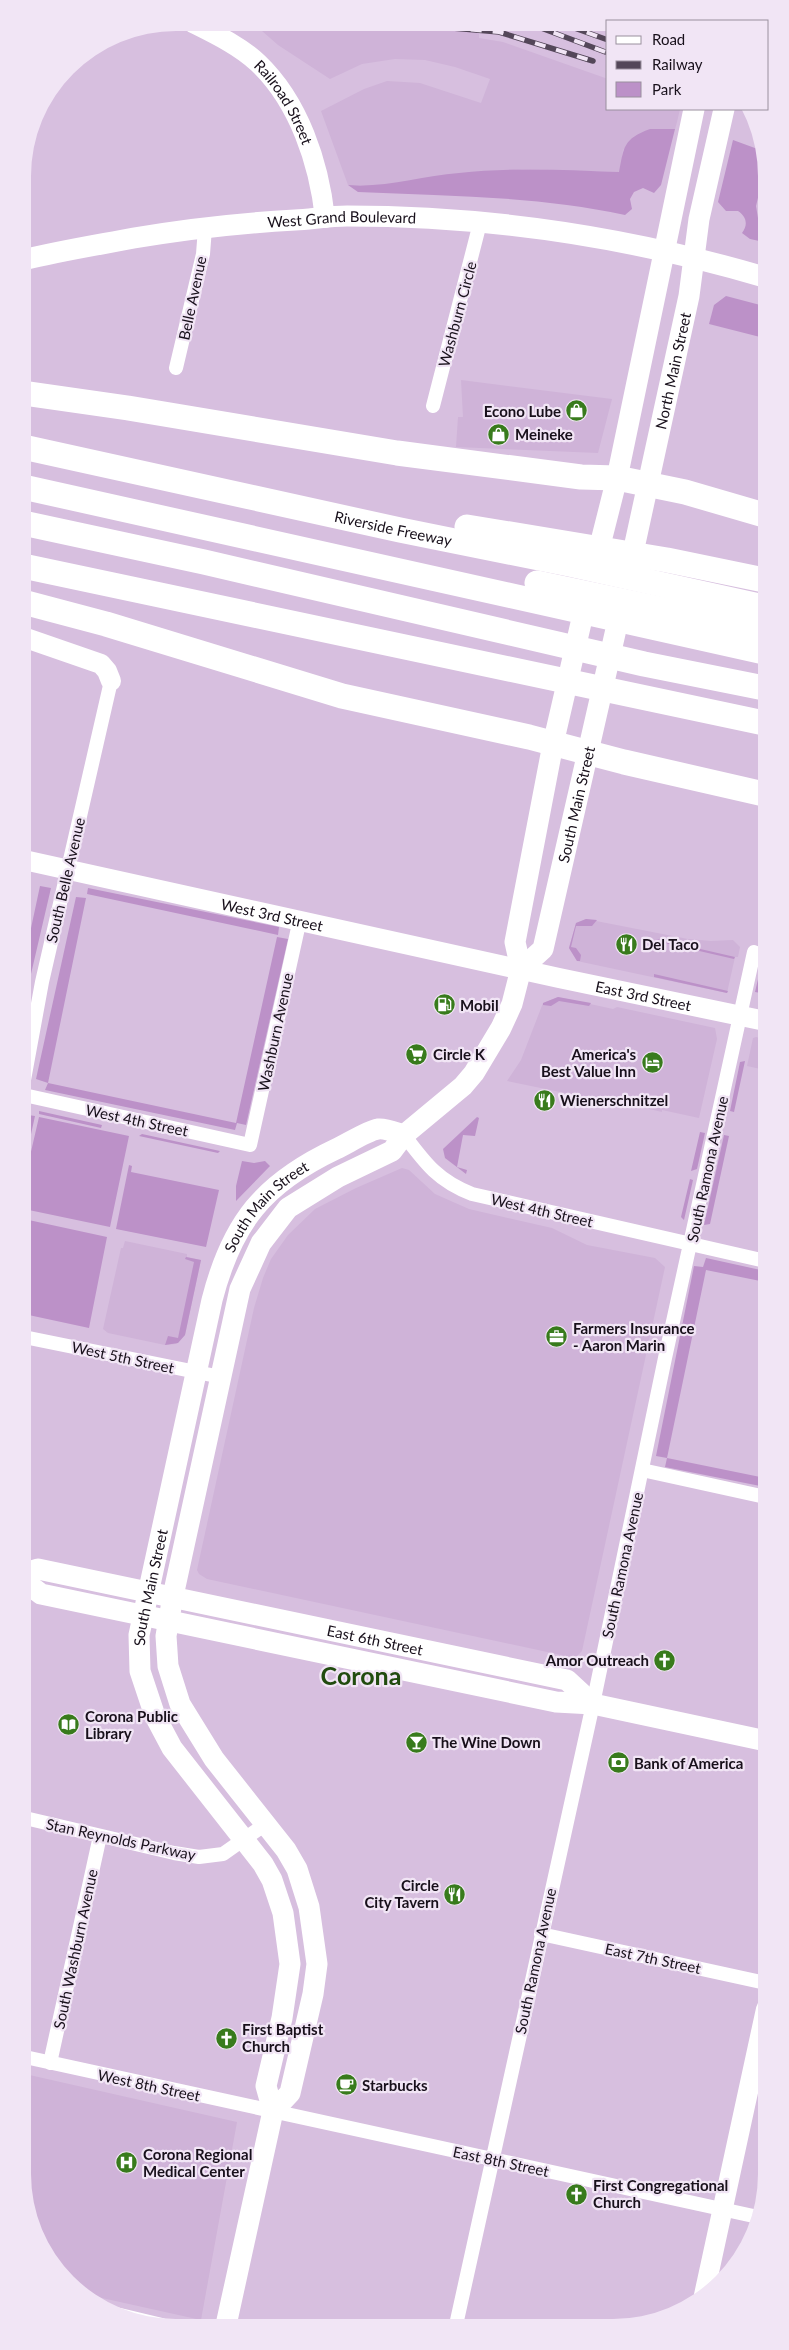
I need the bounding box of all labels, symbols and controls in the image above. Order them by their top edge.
legend [606,20,769,110]
text: Road [652,30,685,48]
text: Railway [652,55,703,73]
street label: Railroad Street [251,56,317,147]
text: Park [652,80,682,98]
street label: West Grand Boulevard [267,207,416,231]
street label: Belle Avenue [174,254,210,342]
street label: Washburn Circle [434,259,480,369]
street label: North Main Street [651,310,694,431]
shop icon: Econo Lube [565,399,589,423]
place label: Econo Lube [484,402,561,420]
shop icon: Meineke [487,422,511,446]
place label: Meineke [515,425,573,443]
street label: Riverside Freeway [333,507,454,549]
street label: South Main Street [554,744,598,865]
street label: South Belle Avenue [42,816,88,944]
street label: West 3rd Street [219,895,325,935]
restaurant icon: Del Taco [614,932,638,956]
place label: Del Taco [642,935,699,953]
street label: Washburn Avenue [254,971,296,1093]
street label: East 3rd Street [594,977,693,1014]
fuel station icon: Mobil [432,993,456,1017]
place label: Mobil [460,996,499,1014]
supermarket icon: Circle K [405,1042,429,1066]
place label: Circle K [433,1045,486,1063]
place label: America's Best Value Inn [541,1045,636,1080]
hotel icon: America's Best Value Inn [640,1051,664,1075]
restaurant icon: Wienerschnitzel [532,1088,556,1112]
place label: Wienerschnitzel [560,1091,668,1109]
street label: South Ramona Avenue [683,1094,731,1244]
street label: West 4th Street [84,1100,190,1140]
street label: South Main Street [220,1156,312,1255]
street label: West 4th Street [489,1190,595,1231]
place label: Farmers Insurance - Aaron Marin [573,1319,695,1354]
office icon: Farmers Insurance - Aaron Marin [545,1325,569,1349]
street label: West 5th Street [70,1337,176,1377]
street label: South Ramona Avenue [598,1490,646,1640]
street label: South Main Street [130,1527,171,1646]
street label: East 6th Street [325,1621,425,1659]
church icon: Amor Outreach [653,1648,677,1672]
place label: Amor Outreach [545,1651,649,1669]
district label: Corona [321,1660,401,1690]
place label: Corona Public Library [85,1707,178,1742]
library icon: Corona Public Library [57,1713,81,1737]
bar icon: The Wine Down [404,1730,428,1754]
place label: The Wine Down [432,1733,541,1751]
bank icon: Bank of America [606,1751,630,1775]
place label: Bank of America [634,1754,743,1772]
street label: Stan Reynolds Parkway [45,1814,198,1864]
street label: South Washburn Avenue [49,1867,101,2031]
place label: Circle City Tavern [364,1876,439,1911]
restaurant icon: Circle City Tavern [443,1882,467,1906]
street label: South Ramona Avenue [511,1886,559,2036]
street label: East 7th Street [603,1939,703,1977]
place label: First Baptist Church [242,2020,324,2055]
church icon: First Baptist Church [214,2026,238,2050]
street label: West 8th Street [96,2065,202,2105]
cafe icon: Starbucks [334,2073,358,2097]
place label: Starbucks [362,2076,428,2094]
street label: East 8th Street [451,2142,551,2180]
place label: Corona Regional Medical Center [143,2145,252,2180]
hospital icon: Corona Regional Medical Center [115,2151,139,2175]
place label: First Congregational Church [593,2176,728,2211]
church icon: First Congregational Church [565,2182,589,2206]

